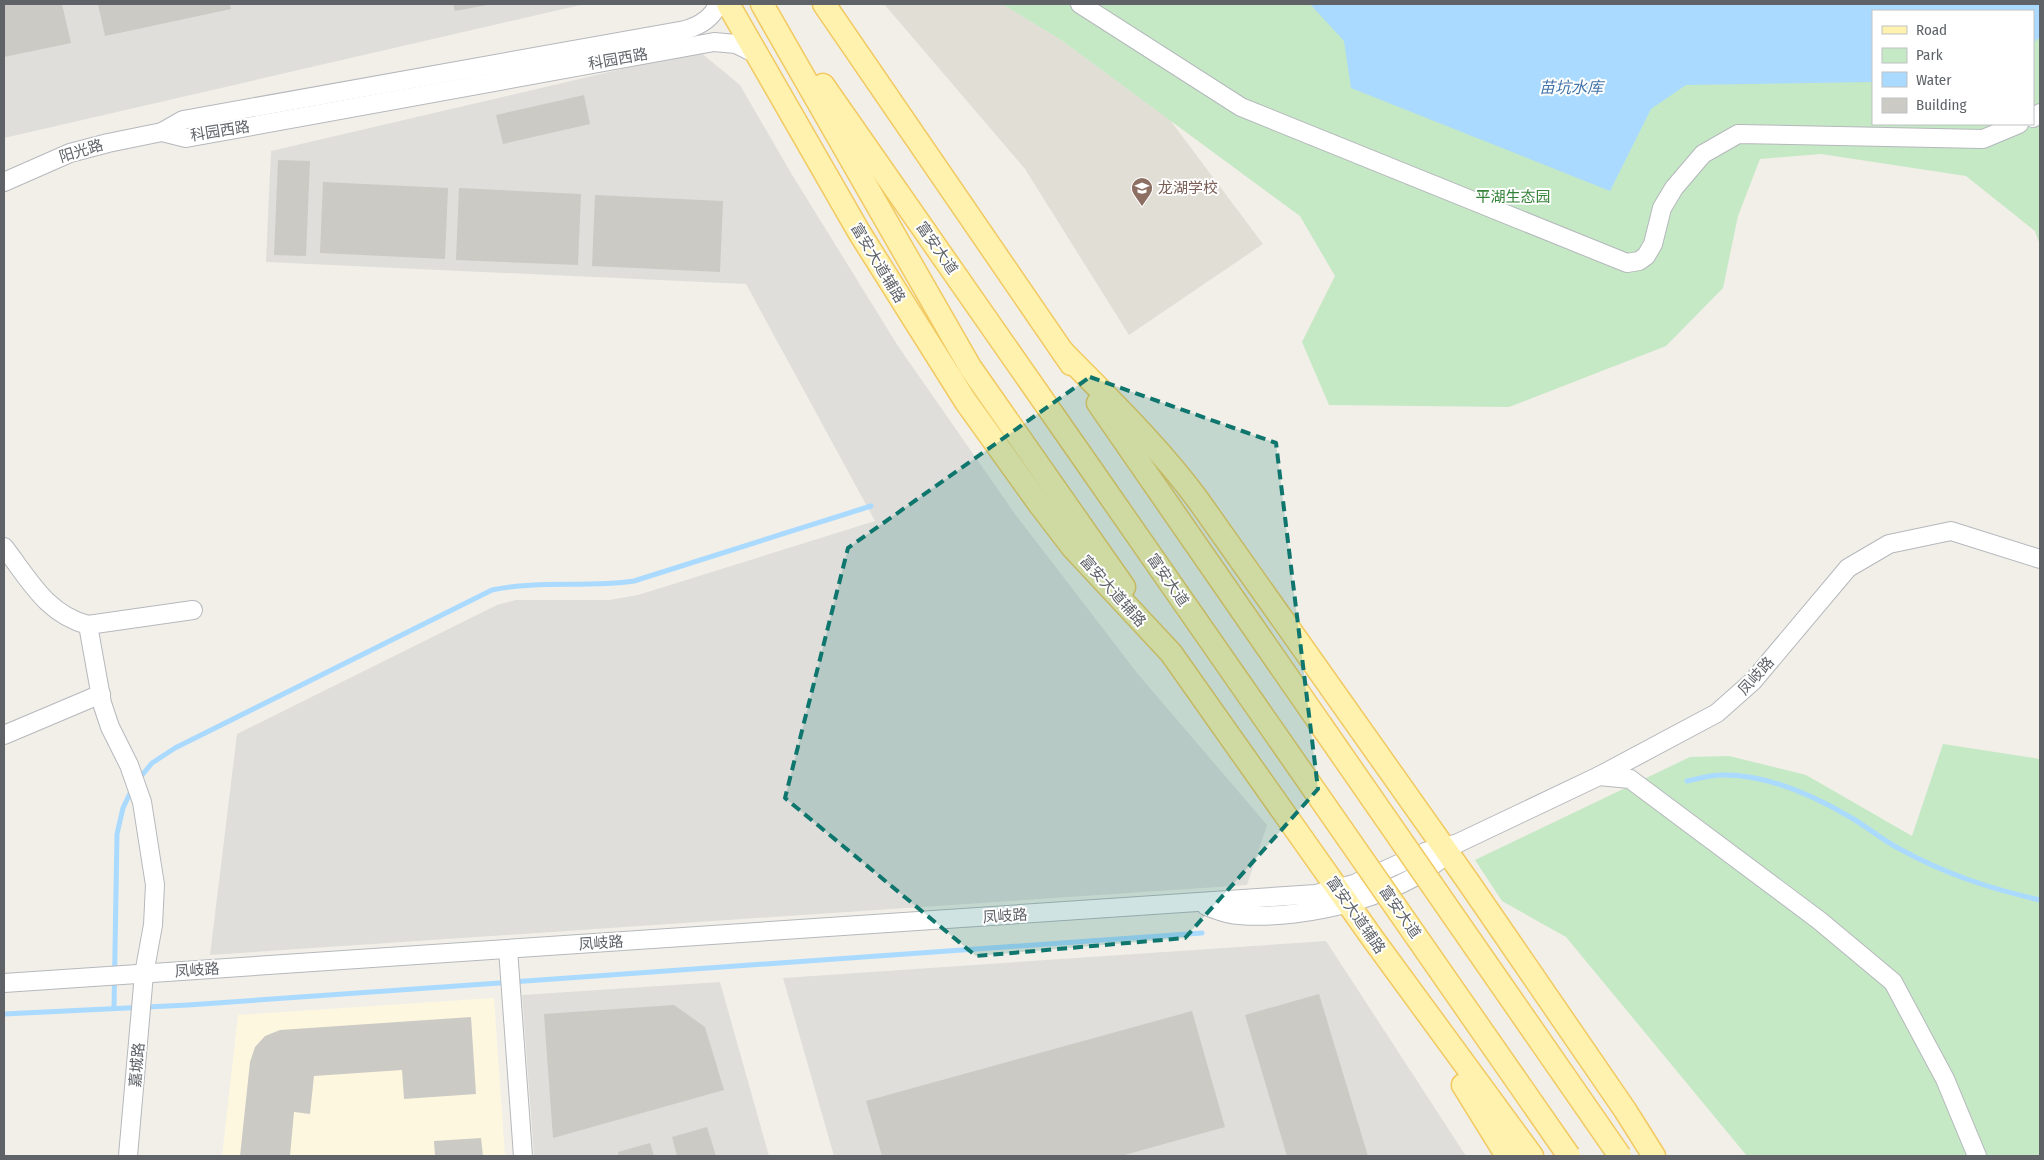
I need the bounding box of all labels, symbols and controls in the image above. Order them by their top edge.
legend [1872,10,2034,125]
text: Road [1916,21,1947,39]
street label: 科园西路 [587,45,649,73]
text: Park [1916,46,1943,64]
text: Water [1916,71,1952,89]
water label: 苗坑水库 [1539,78,1606,97]
text: Building [1916,96,1967,114]
street label: 科园西路 [189,117,251,145]
street label: 阳光路 [57,136,105,166]
school or university icon: 龙湖学校 [1130,176,1154,207]
place label: 龙湖学校 [1158,179,1218,197]
park label: 平湖生态园 [1475,188,1551,206]
street label: 富安大道 [912,218,962,278]
street label: 富安大道辅路 [847,220,909,306]
street label: 富安大道 [1143,550,1193,610]
street label: 富安大道辅路 [1076,552,1150,630]
street label: 凤岐路 [1734,653,1778,699]
street label: 富安大道辅路 [1323,873,1389,957]
street label: 富安大道 [1375,882,1425,942]
street label: 凤岐路 [982,905,1028,927]
street label: 凤岐路 [578,932,624,954]
street label: 凤岐路 [174,959,220,981]
street label: 嘉城路 [126,1042,148,1088]

